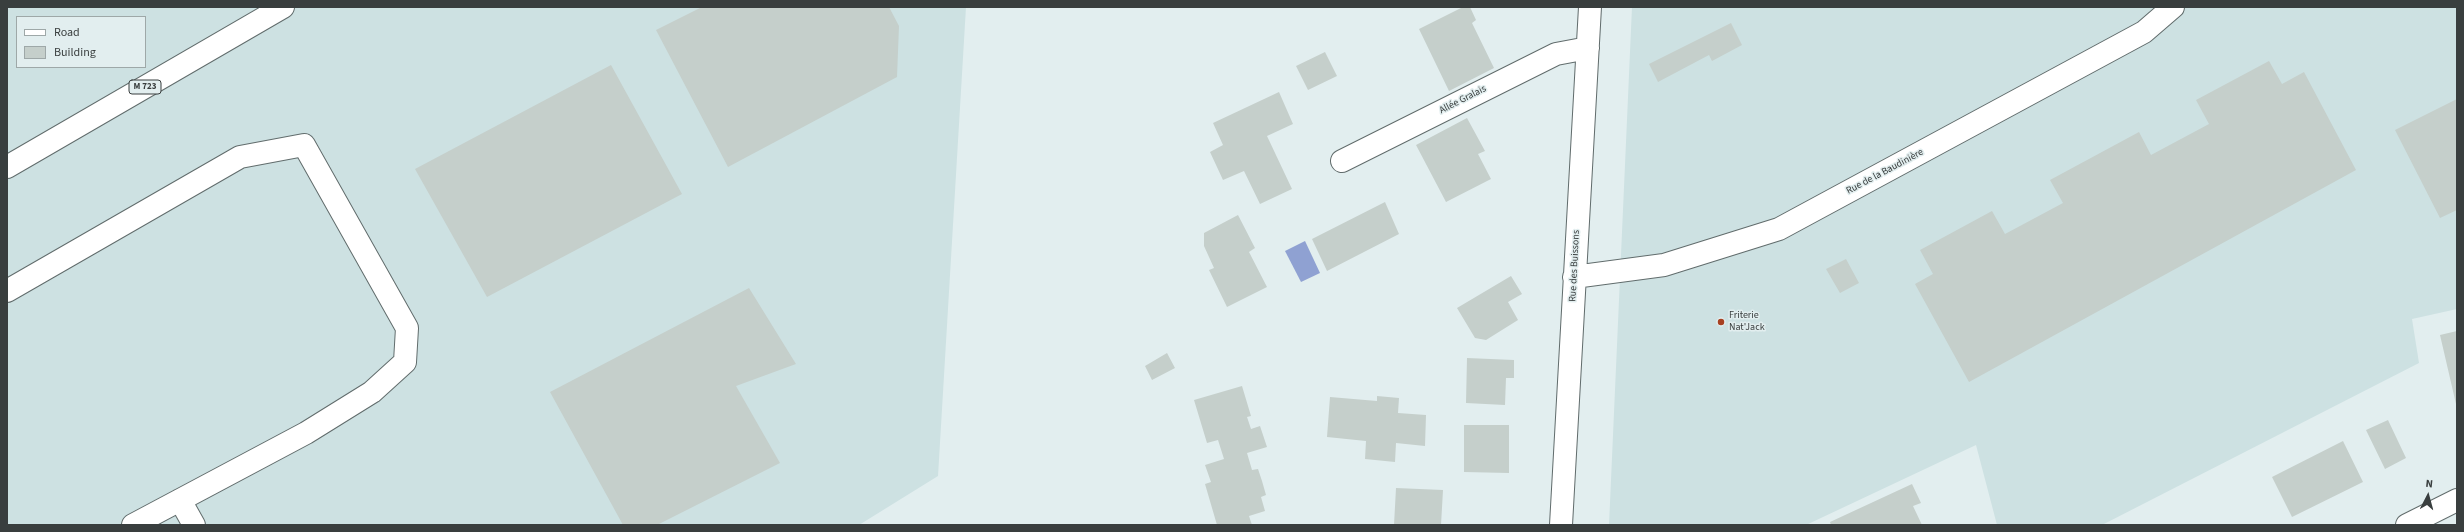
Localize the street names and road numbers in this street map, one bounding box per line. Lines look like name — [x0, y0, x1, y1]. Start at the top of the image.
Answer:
road number: M 723 — [129, 80, 161, 94]
street label: Allée Gralais — [1437, 83, 1489, 117]
street label: Rue de la Baudinière — [1844, 147, 1926, 197]
street label: Rue des Buissons — [1567, 230, 1583, 302]

